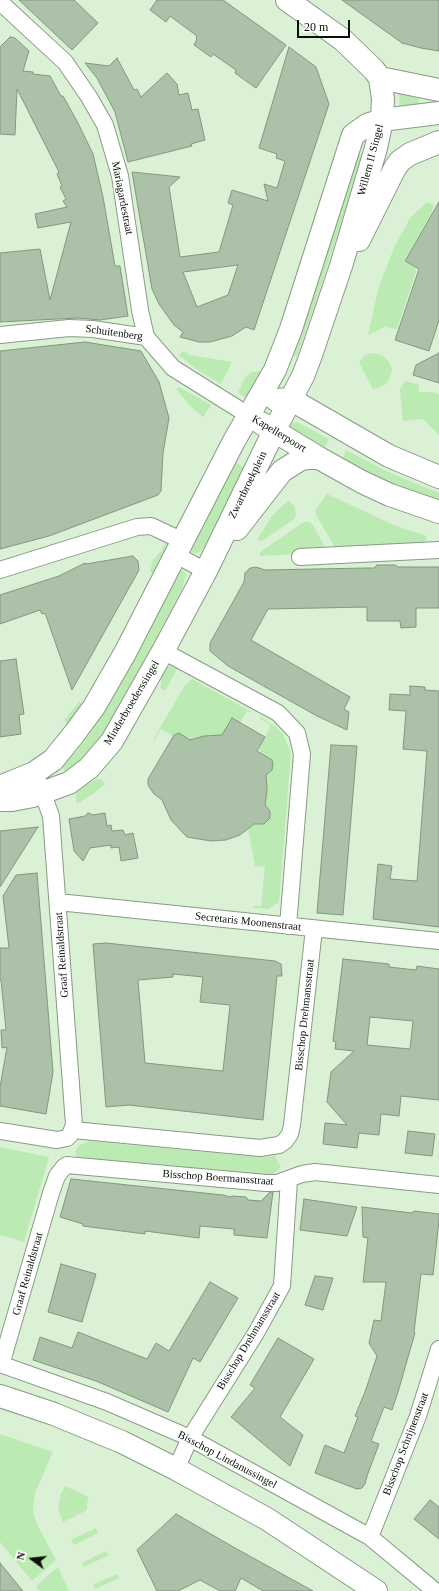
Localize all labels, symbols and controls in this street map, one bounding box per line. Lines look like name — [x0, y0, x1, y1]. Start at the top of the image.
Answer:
scale bar — [299, 12, 352, 38]
text: 20 m — [304, 20, 328, 34]
street label: Willem II Singel — [355, 123, 387, 197]
street label: Mariagardestraat — [108, 160, 136, 236]
street label: Schuitenberg — [84, 322, 144, 344]
street label: Kapellerpoort — [249, 413, 309, 455]
street label: Zwartbroekplein — [226, 449, 270, 521]
street label: Minderbroederssingel — [101, 658, 163, 748]
street label: Secretaris Moonenstraat — [194, 910, 302, 934]
street label: Graaf Reinaldstraat — [52, 912, 72, 998]
street label: Bisschop Drehmansstraat — [293, 959, 317, 1071]
street label: Bisschop Boermansstraat — [162, 1168, 274, 1188]
street label: Graaf Reinaldstraat — [10, 1231, 46, 1317]
street label: Bisschop Drehmansstraat — [214, 1290, 284, 1392]
street label: Bisschop Schrijnenstraat — [380, 1391, 432, 1497]
street label: Bisschop Lindanussingel — [175, 1428, 279, 1492]
north arrow — [12, 1539, 52, 1579]
text: N — [14, 1551, 27, 1561]

